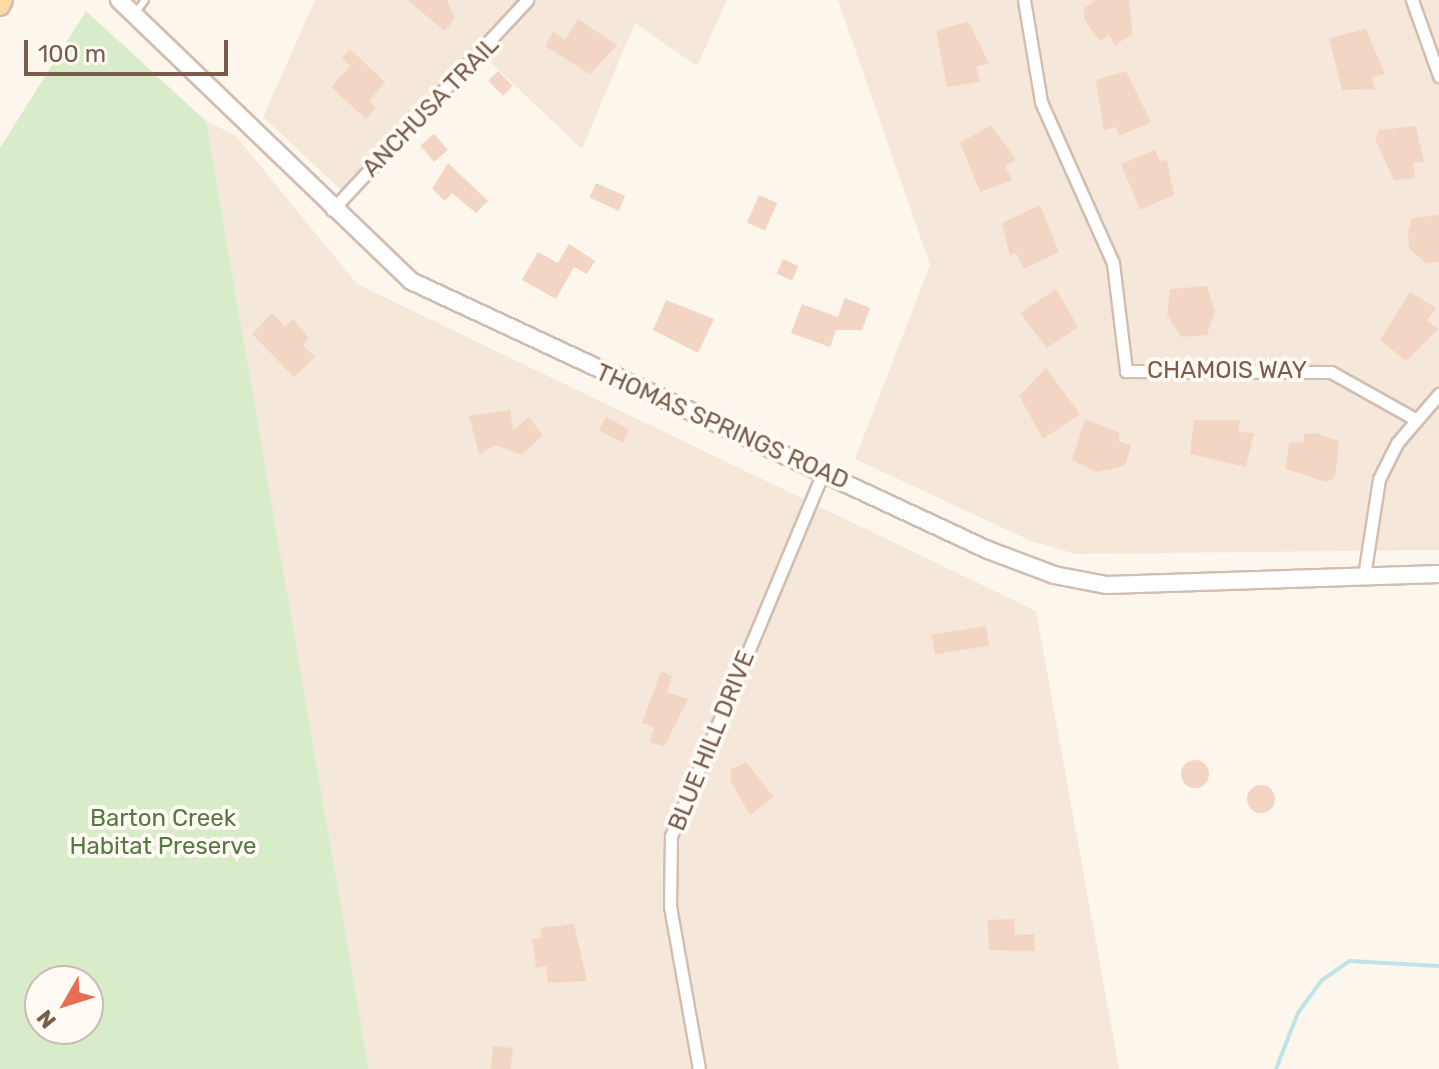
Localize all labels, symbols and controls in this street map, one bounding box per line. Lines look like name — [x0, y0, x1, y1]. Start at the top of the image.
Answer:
scale bar — [28, 24, 232, 74]
street label: ANCHUSA TRAIL — [356, 30, 506, 184]
text: 100 m — [38, 40, 106, 68]
street label: CHAMOIS WAY — [1147, 357, 1307, 385]
street label: THOMAS SPRINGS ROAD — [591, 358, 853, 496]
street label: BLUE HILL DRIVE — [663, 647, 761, 835]
park label: Barton Creek Habitat Preserve — [69, 805, 257, 861]
north arrow — [24, 965, 104, 1045]
text: N — [31, 1005, 62, 1034]

